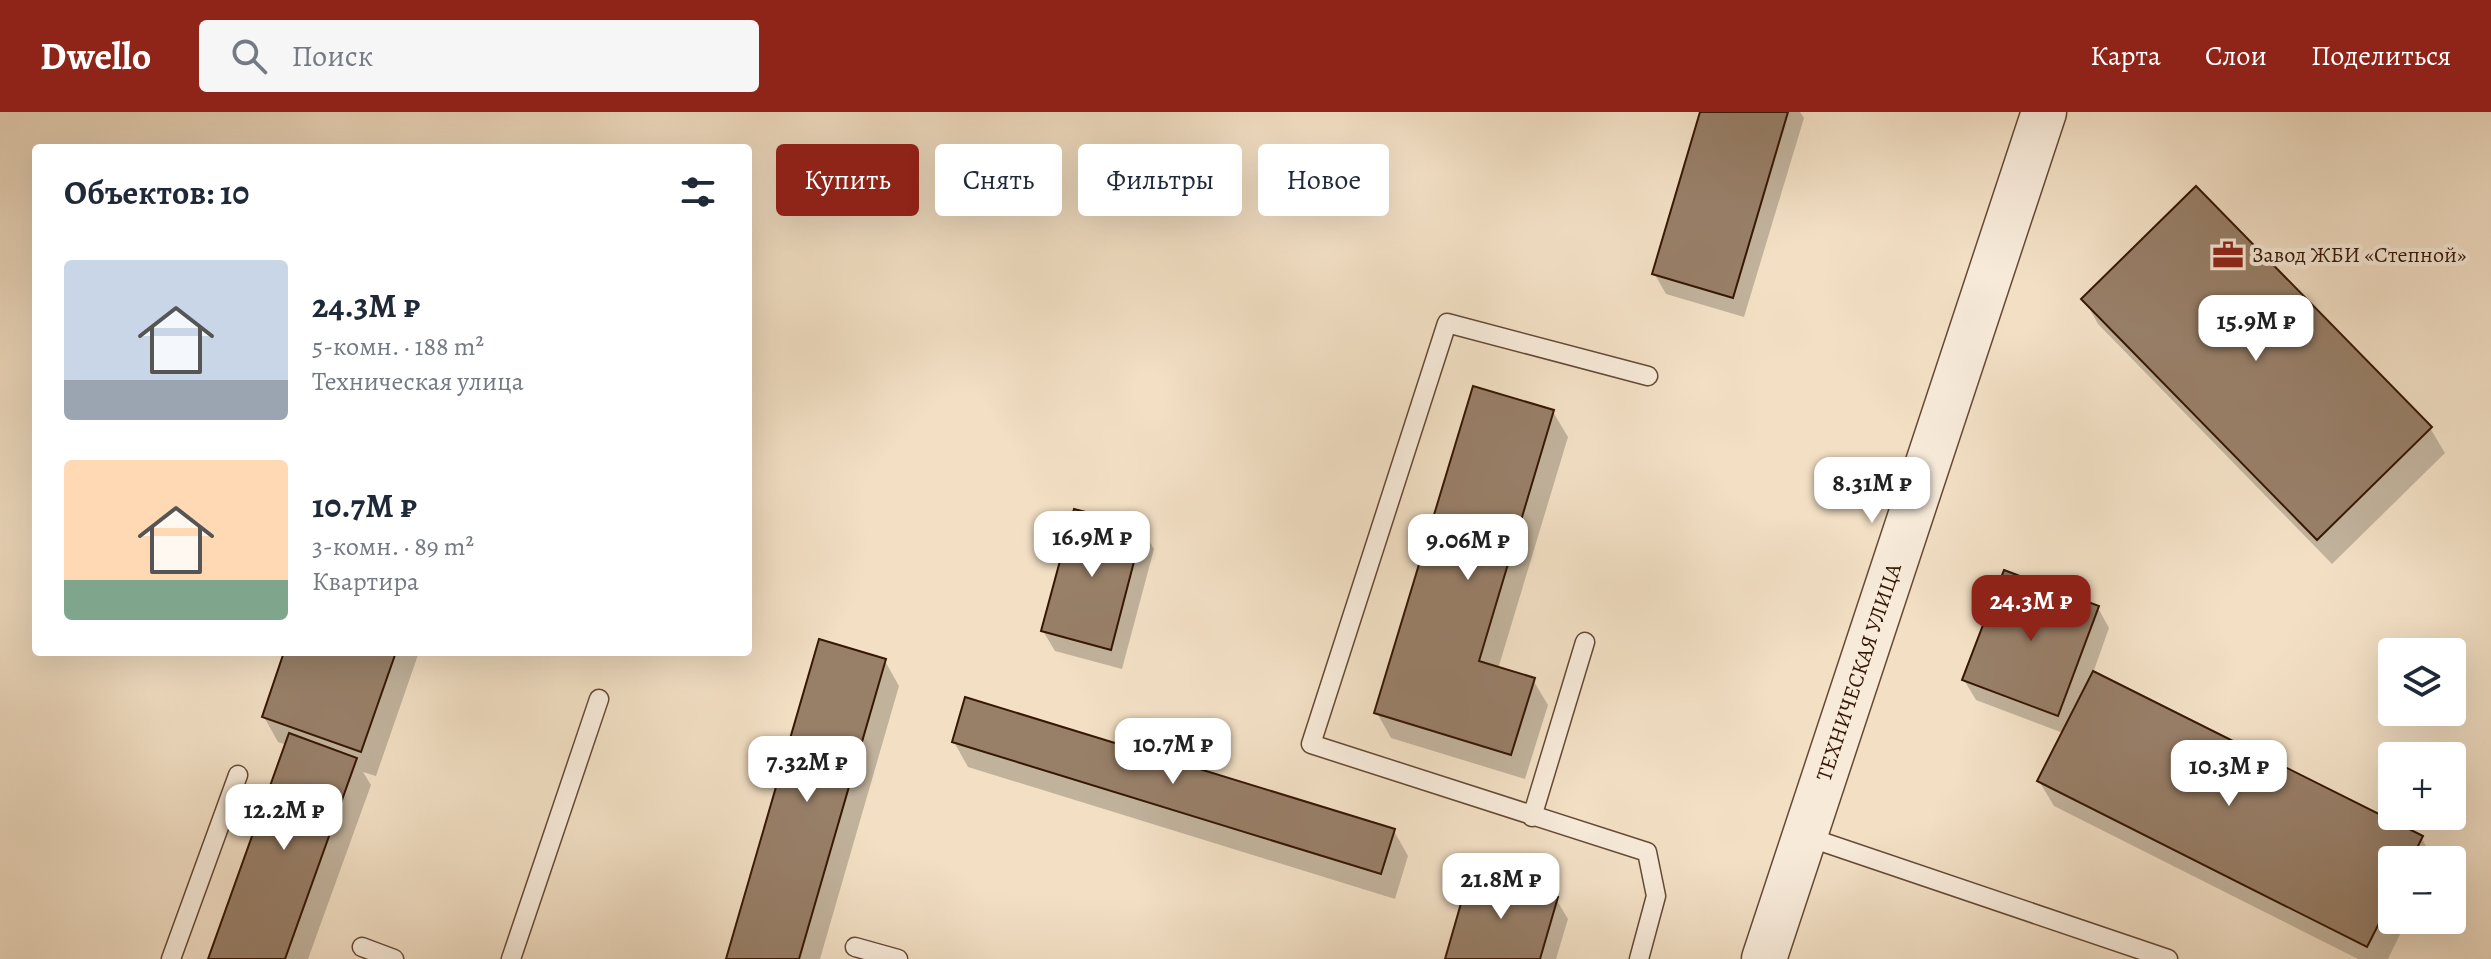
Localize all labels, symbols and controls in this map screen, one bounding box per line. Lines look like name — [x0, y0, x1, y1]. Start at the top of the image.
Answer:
search box — [199, 20, 759, 92]
text: Dwello — [40, 30, 151, 82]
icon: search — [227, 34, 271, 78]
text: Поиск — [291, 36, 373, 76]
text: Карта — [2090, 37, 2161, 75]
text: Слои — [2205, 37, 2267, 75]
text: Поделиться — [2311, 37, 2451, 75]
chip: Купить — [776, 144, 919, 216]
chip: Снять — [935, 144, 1062, 216]
chip: Фильтры — [1078, 144, 1242, 216]
chip: Новое — [1258, 144, 1389, 216]
text: Объектов: 10 — [64, 169, 249, 216]
icon: filters — [676, 170, 720, 214]
office icon: Завод ЖБИ «Степной» — [2211, 238, 2245, 272]
place label: Завод ЖБИ «Степной» — [2252, 240, 2466, 270]
text: 24.3M ₽ — [312, 282, 420, 329]
icon: home — [128, 292, 224, 388]
pin: 15.9M ₽ — [2182, 295, 2330, 363]
text: 15.9M ₽ — [2216, 303, 2296, 338]
text: 5-комн. · 188 m² — [312, 329, 484, 364]
text: Техническая улица — [312, 364, 524, 399]
pin: 8.31M ₽ — [1798, 457, 1946, 525]
text: 8.31M ₽ — [1832, 465, 1912, 500]
text: 10.7M ₽ — [312, 482, 417, 529]
icon: home — [128, 492, 224, 588]
pin: 16.9M ₽ — [1018, 511, 1166, 579]
pin: 9.06M ₽ — [1394, 514, 1542, 582]
text: 16.9M ₽ — [1052, 519, 1132, 554]
text: 9.06M ₽ — [1426, 522, 1510, 557]
text: 3-комн. · 89 m² — [312, 529, 474, 564]
street label: ТЕХНИЧЕСКАЯ УЛИЦА — [1809, 558, 1909, 785]
text: Квартира — [312, 564, 419, 599]
pin: 24.3M ₽ — [1957, 575, 2105, 643]
text: 24.3M ₽ — [1990, 583, 2072, 618]
map controls — [2378, 638, 2466, 934]
button: layers — [2378, 638, 2466, 726]
pin: 10.7M ₽ — [1099, 718, 1247, 786]
text: 10.7M ₽ — [1133, 726, 1213, 761]
pin: 7.32M ₽ — [733, 736, 881, 804]
pin: 10.3M ₽ — [2155, 740, 2303, 808]
button: + — [2378, 742, 2466, 830]
text: 7.32M ₽ — [766, 744, 848, 779]
text: 10.3M ₽ — [2189, 748, 2269, 783]
pin: 12.2M ₽ — [210, 784, 358, 852]
text: 12.2M ₽ — [243, 792, 325, 827]
button: − — [2378, 846, 2466, 934]
pin: 21.8M ₽ — [1427, 853, 1575, 921]
text: 21.8M ₽ — [1460, 861, 1542, 896]

